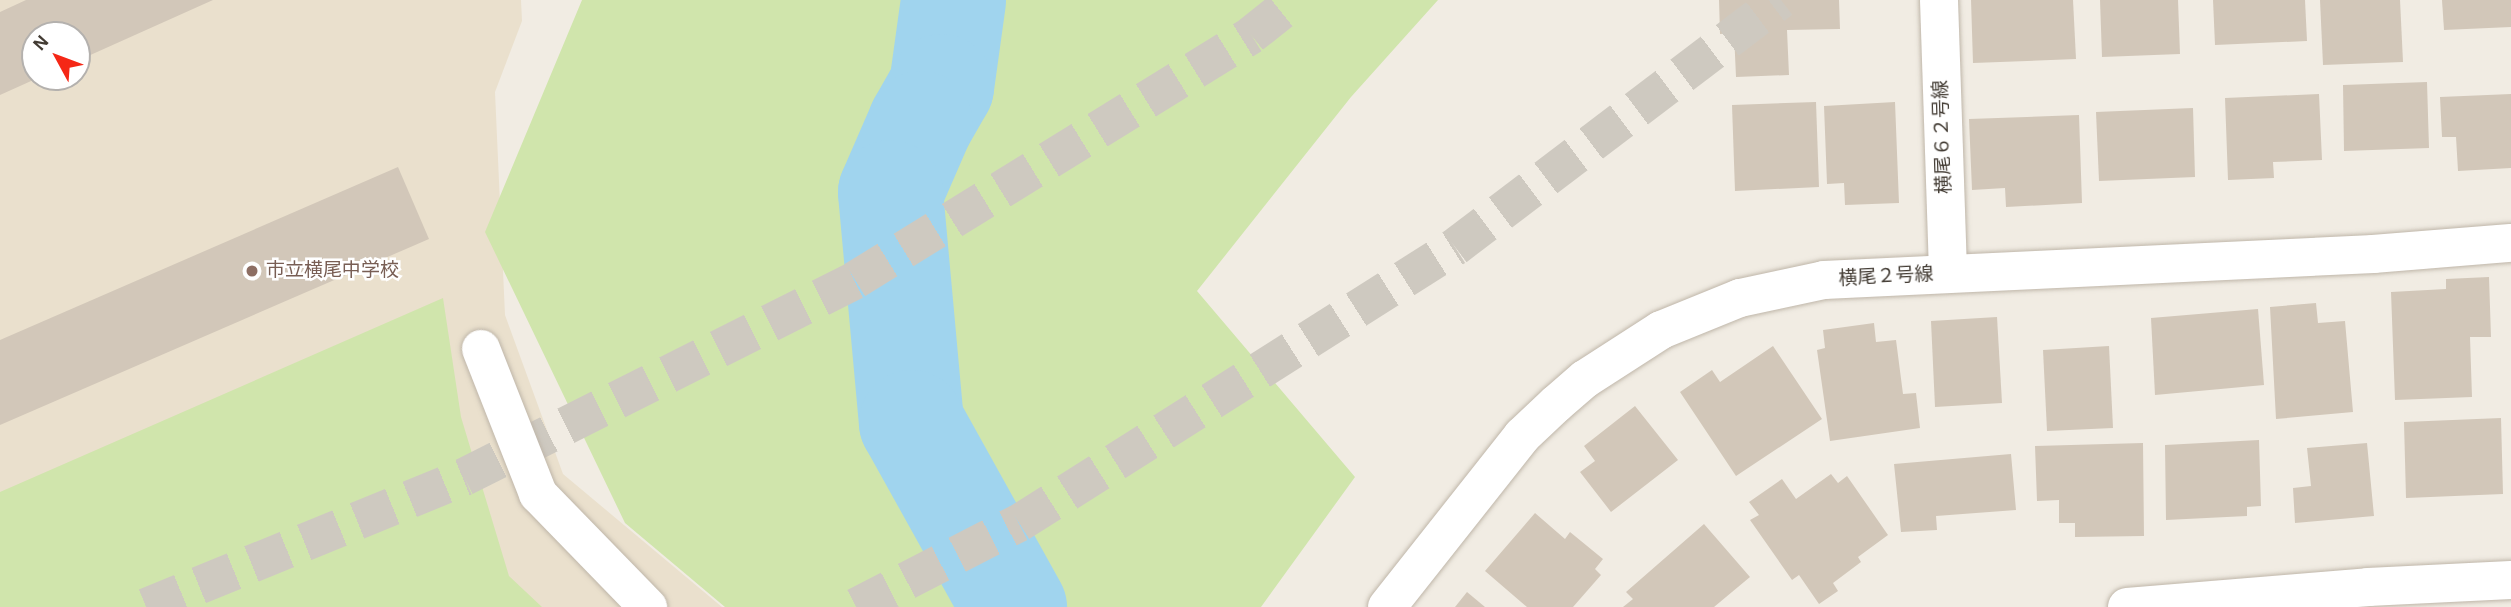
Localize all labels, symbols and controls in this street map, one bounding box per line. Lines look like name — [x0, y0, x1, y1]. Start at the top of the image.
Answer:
north arrow — [21, 21, 91, 91]
text: N — [30, 32, 53, 54]
street label: 横尾６２号線 — [1930, 80, 1956, 194]
place label: 市立横尾中学校 — [266, 260, 399, 282]
marker: 市立横尾中学校 — [244, 263, 260, 279]
street label: 横尾２号線 — [1838, 263, 1934, 291]

